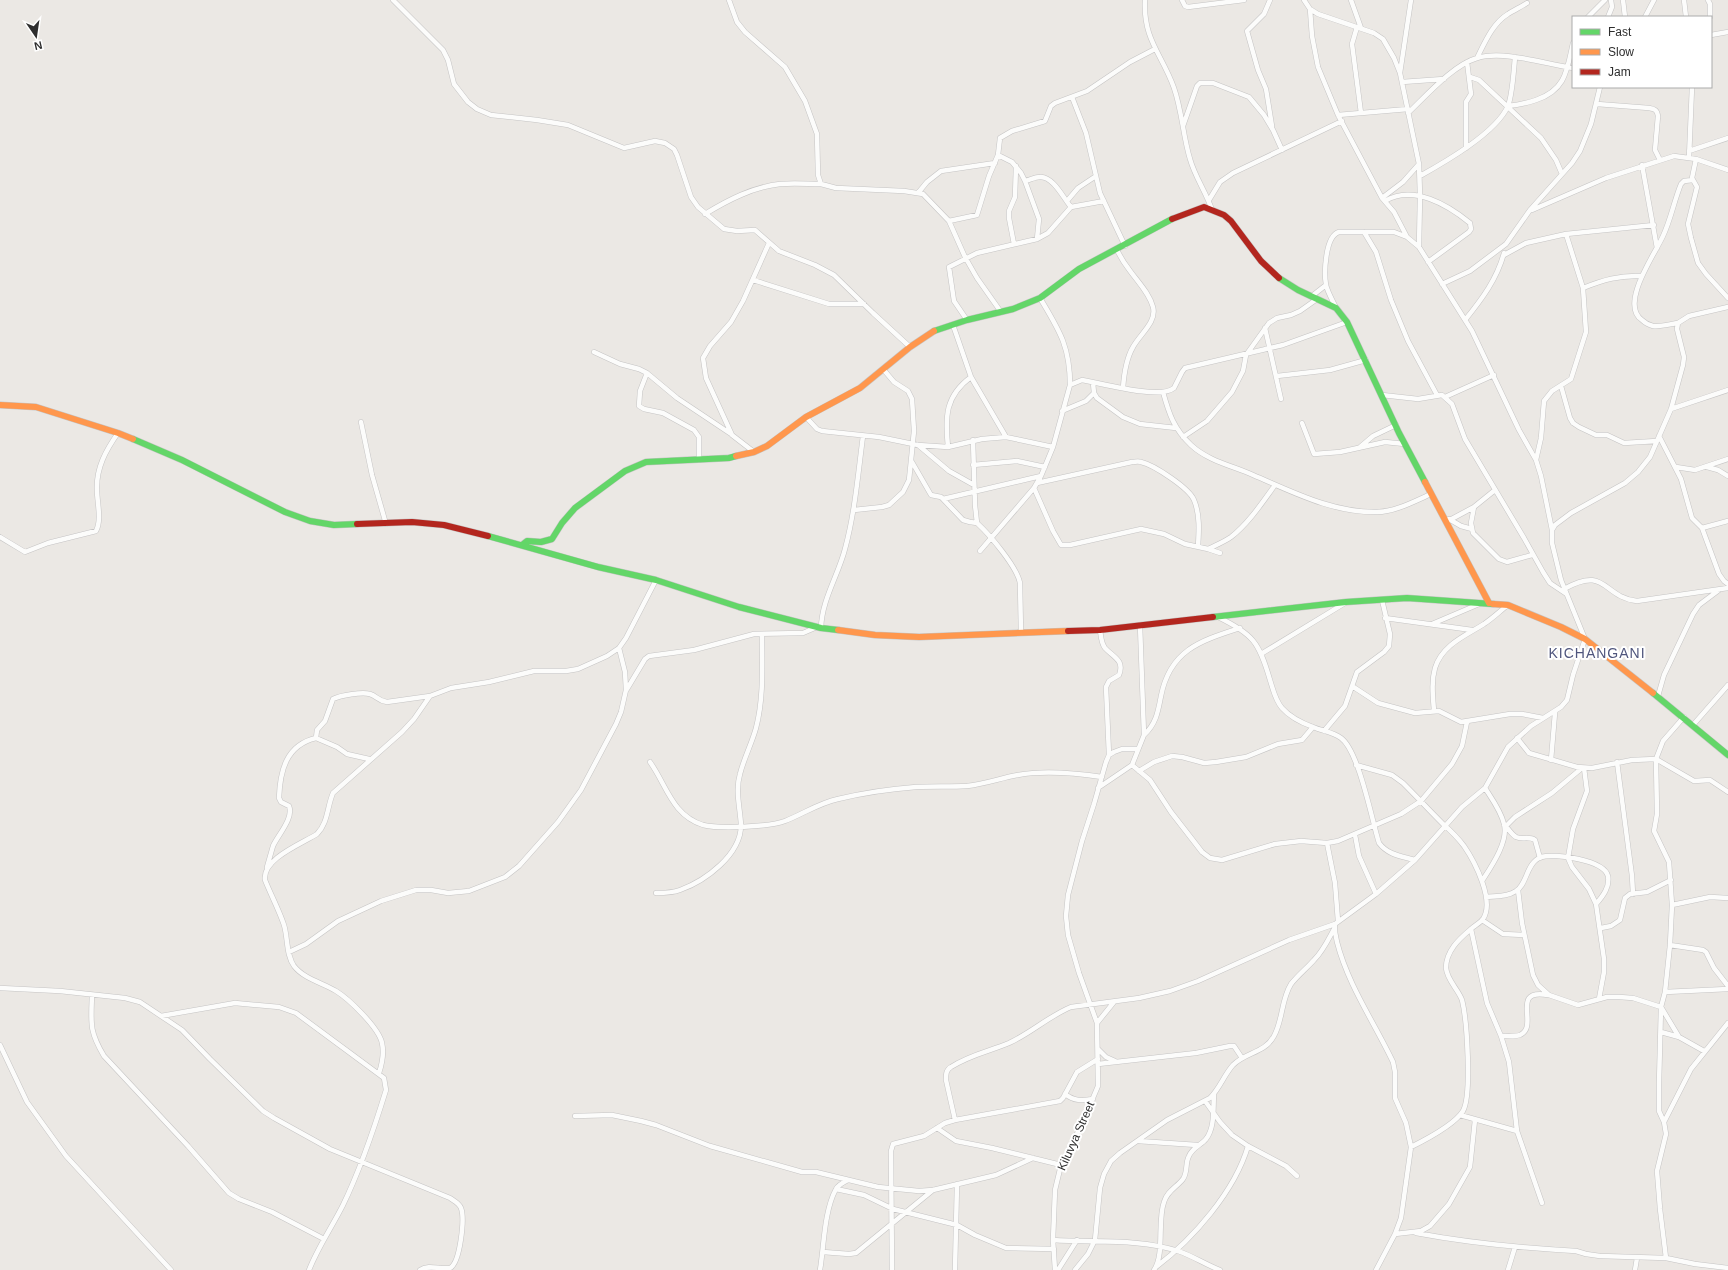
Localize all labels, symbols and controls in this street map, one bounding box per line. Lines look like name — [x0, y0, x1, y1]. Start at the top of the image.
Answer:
north arrow — [16, 16, 56, 56]
legend — [1572, 16, 1712, 88]
text: Fast — [1608, 25, 1632, 39]
text: N — [33, 39, 43, 52]
text: Slow — [1608, 45, 1634, 59]
text: Jam — [1608, 65, 1631, 79]
district label: KICHANGANI — [1548, 645, 1646, 661]
street label: Kiluvya Street — [1055, 1099, 1098, 1173]

